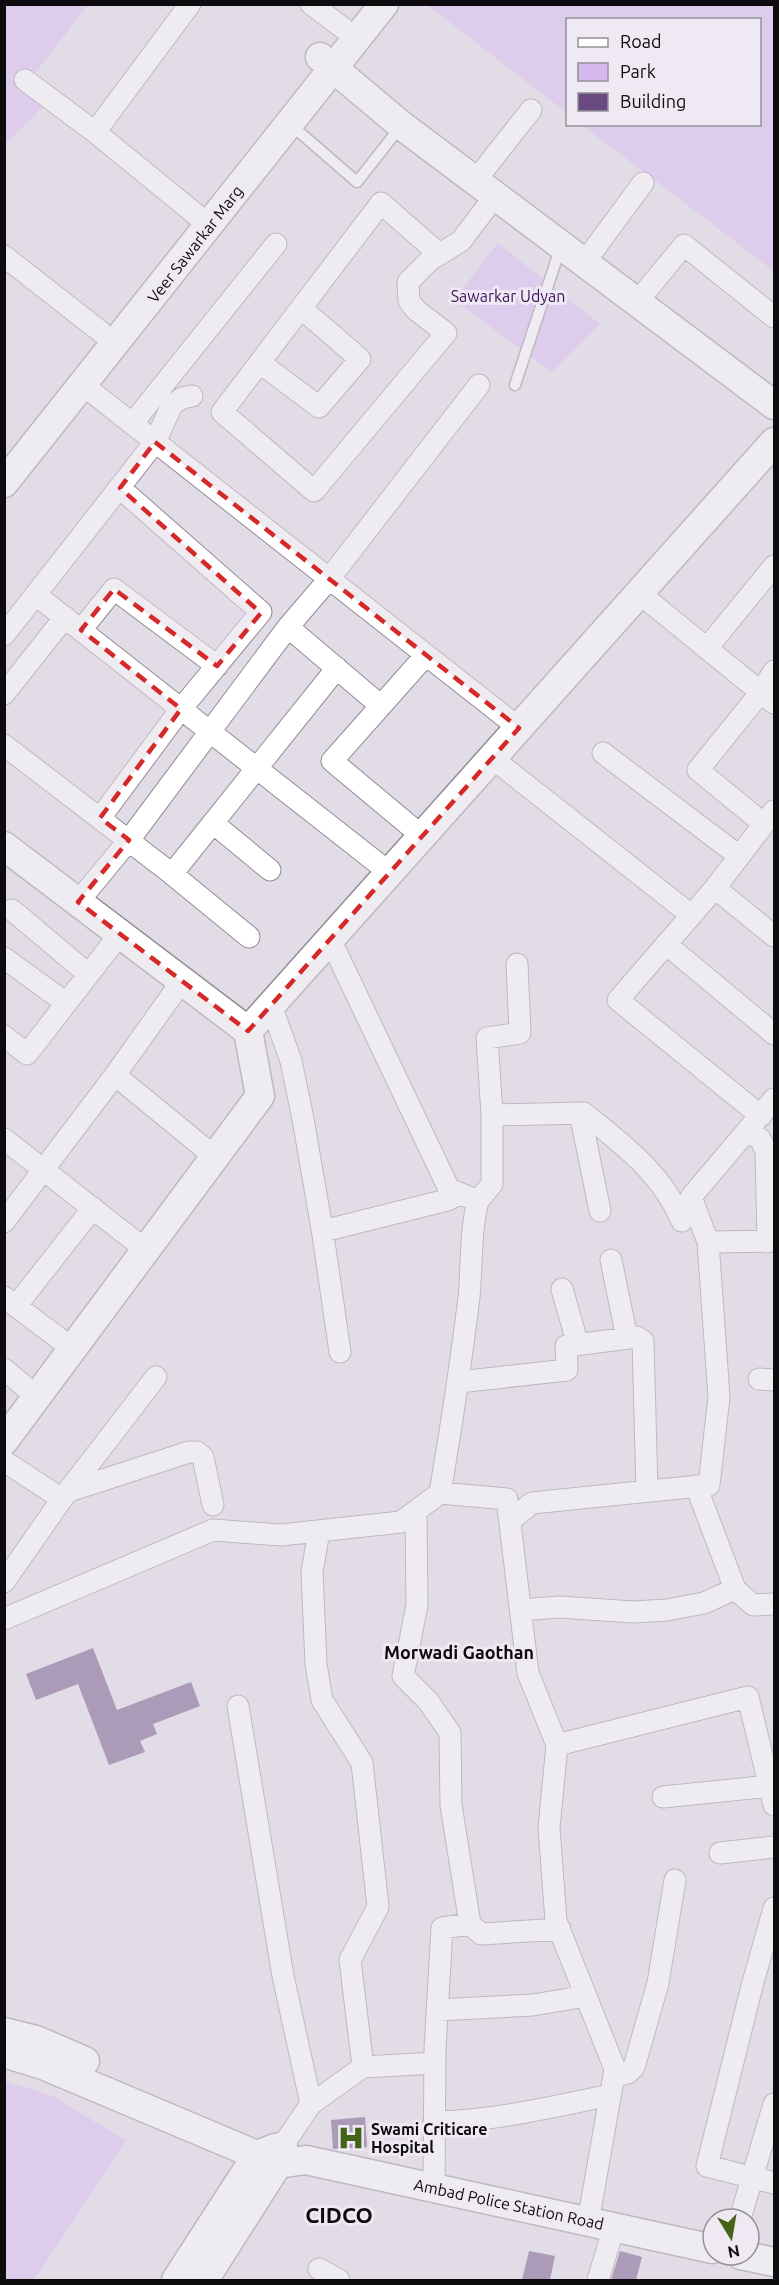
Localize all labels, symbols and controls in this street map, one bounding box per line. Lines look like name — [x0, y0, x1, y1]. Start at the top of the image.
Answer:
legend — [566, 18, 761, 126]
text: Road — [620, 31, 662, 51]
text: Park — [620, 61, 656, 81]
text: Building — [620, 91, 686, 111]
street label: Veer Sawarkar Marg — [144, 182, 246, 306]
park label: Sawarkar Udyan — [451, 287, 565, 305]
district label: Morwadi Gaothan — [384, 1642, 534, 1662]
place label: Swami Criticare Hospital — [371, 2120, 488, 2156]
hospital icon: Swami Criticare Hospital — [336, 2123, 366, 2153]
street label: Ambad Police Station Road — [412, 2175, 606, 2233]
district label: CIDCO — [305, 2202, 373, 2227]
north arrow — [701, 2207, 761, 2267]
text: N — [726, 2242, 741, 2262]

